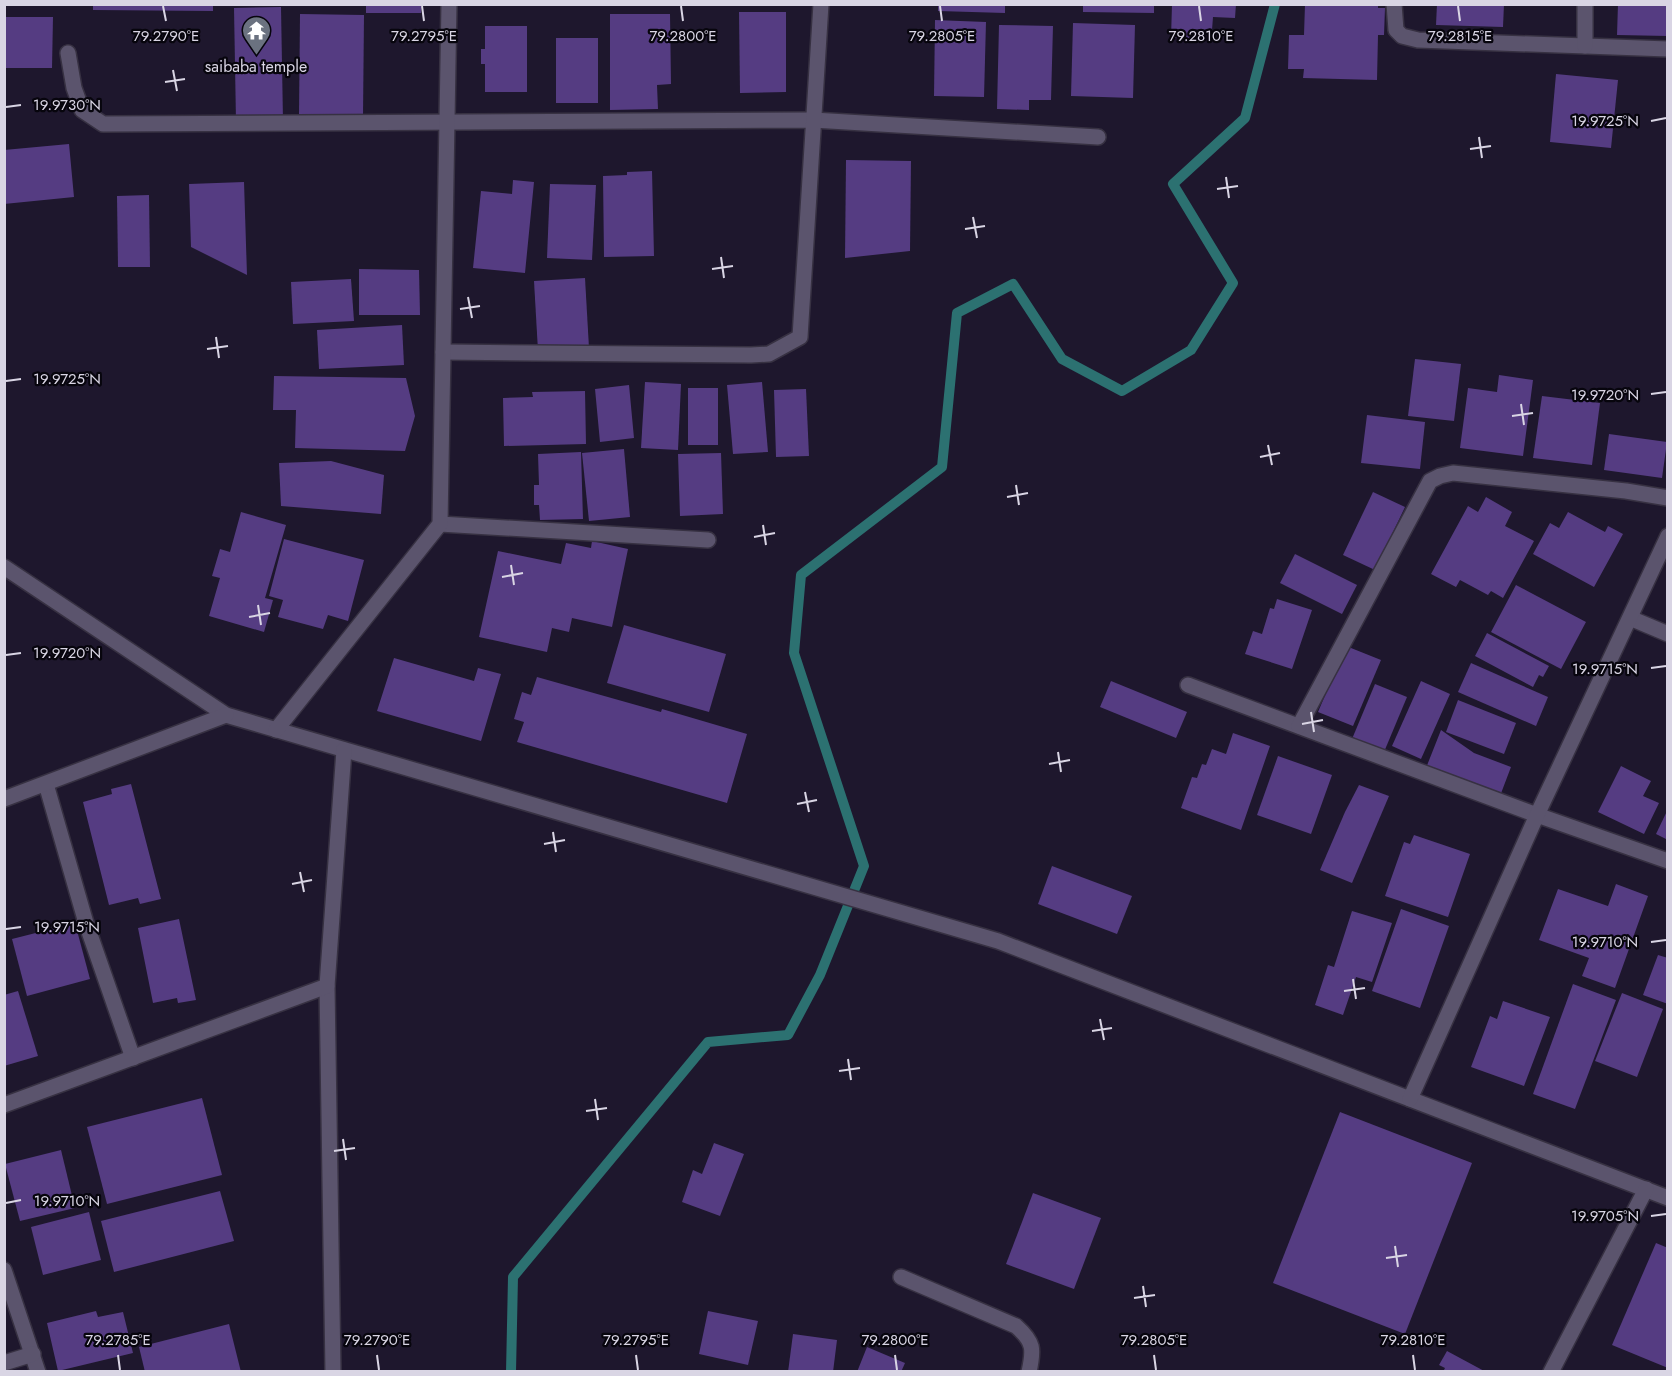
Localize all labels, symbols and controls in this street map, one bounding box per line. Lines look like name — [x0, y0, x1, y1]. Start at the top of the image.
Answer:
temple icon: saibaba temple — [240, 15, 272, 57]
text: 79.2790°E — [133, 25, 199, 47]
text: 79.2795°E — [391, 25, 457, 47]
text: 79.2800°E — [649, 25, 717, 47]
text: 79.2805°E — [909, 25, 975, 47]
text: 79.2810°E — [1169, 25, 1233, 47]
text: 79.2815°E — [1428, 25, 1492, 47]
place label: saibaba temple — [205, 55, 307, 78]
text: 19.9730°N — [33, 94, 101, 116]
text: 19.9725°N — [1571, 110, 1639, 132]
text: 19.9725°N — [33, 368, 101, 390]
text: 19.9720°N — [1571, 384, 1639, 406]
text: 19.9720°N — [33, 642, 101, 664]
text: 19.9715°N — [1572, 658, 1638, 680]
text: 19.9715°N — [34, 916, 100, 938]
text: 19.9710°N — [1572, 931, 1638, 953]
text: 19.9710°N — [34, 1190, 100, 1212]
text: 19.9705°N — [1571, 1205, 1639, 1227]
text: 79.2785°E — [85, 1329, 151, 1351]
text: 79.2790°E — [344, 1329, 410, 1351]
text: 79.2795°E — [603, 1329, 669, 1351]
text: 79.2800°E — [861, 1329, 929, 1351]
text: 79.2805°E — [1121, 1329, 1187, 1351]
text: 79.2810°E — [1381, 1329, 1445, 1351]

